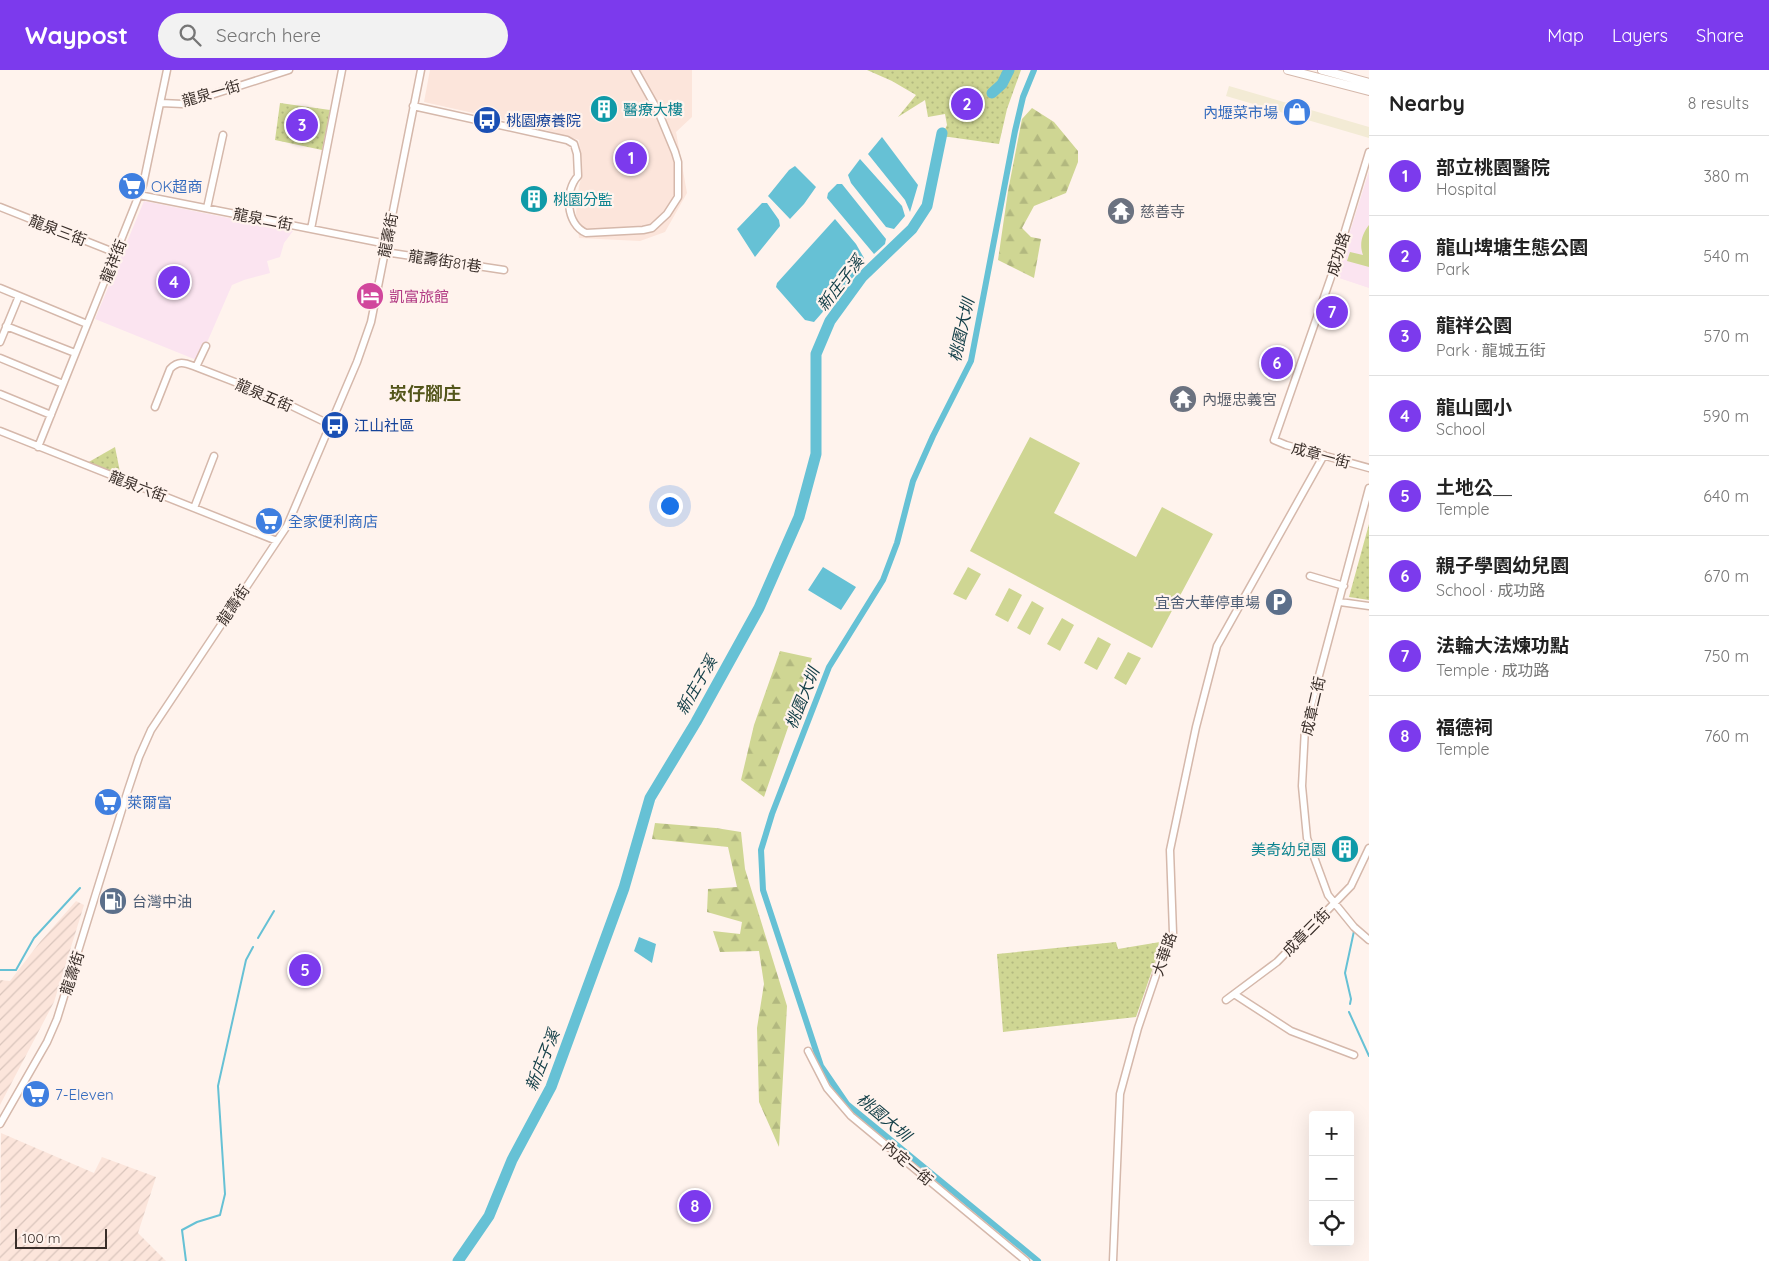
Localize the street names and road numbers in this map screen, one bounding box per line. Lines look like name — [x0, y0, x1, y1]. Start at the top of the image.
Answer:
street label: 龍泉一街 — [180, 76, 242, 110]
street label: 龍泉二街 — [232, 204, 294, 234]
street label: 龍泉三街 — [27, 210, 89, 250]
street label: 龍壽街 — [374, 211, 402, 259]
street label: 成功路 — [1322, 230, 1354, 278]
street label: 龍祥街 — [96, 237, 130, 285]
street label: 龍壽街81巷 — [407, 246, 483, 276]
street label: 龍泉五街 — [233, 375, 295, 415]
street label: 成章一街 — [1290, 438, 1352, 472]
street label: 龍泉六街 — [107, 466, 169, 506]
street label: 龍壽街 — [213, 581, 253, 629]
street label: 成章二街 — [1297, 675, 1329, 737]
street label: 成章三街 — [1278, 904, 1334, 960]
street label: 大華路 — [1148, 930, 1180, 978]
street label: 龍壽街 — [56, 949, 88, 997]
street label: 內定一街 — [879, 1136, 937, 1190]

